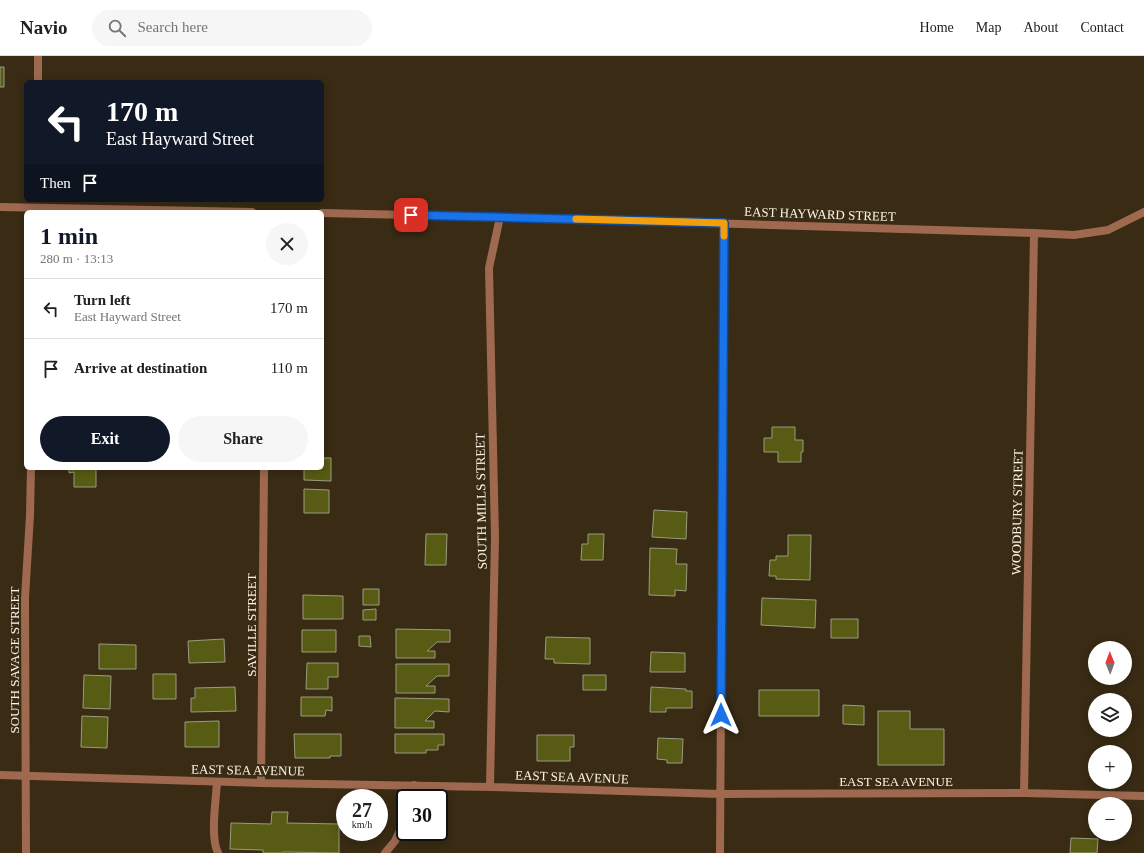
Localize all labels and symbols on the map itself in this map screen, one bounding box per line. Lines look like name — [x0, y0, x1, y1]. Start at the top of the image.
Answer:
pin — [394, 198, 428, 232]
street label: EAST HAYWARD STREET — [744, 204, 896, 224]
street label: SOUTH MILLS STREET — [472, 433, 490, 569]
street label: WOODBURY STREET — [1008, 449, 1026, 575]
street label: SAVILLE STREET — [244, 573, 259, 677]
street label: SOUTH SAVAGE STREET — [7, 587, 22, 733]
north arrow — [1088, 641, 1132, 685]
position arrow — [700, 694, 742, 736]
street label: EAST SEA AVENUE — [191, 762, 305, 778]
street label: EAST SEA AVENUE — [515, 768, 629, 786]
street label: EAST SEA AVENUE — [839, 774, 953, 789]
speed limit sign: 30 — [396, 789, 448, 841]

